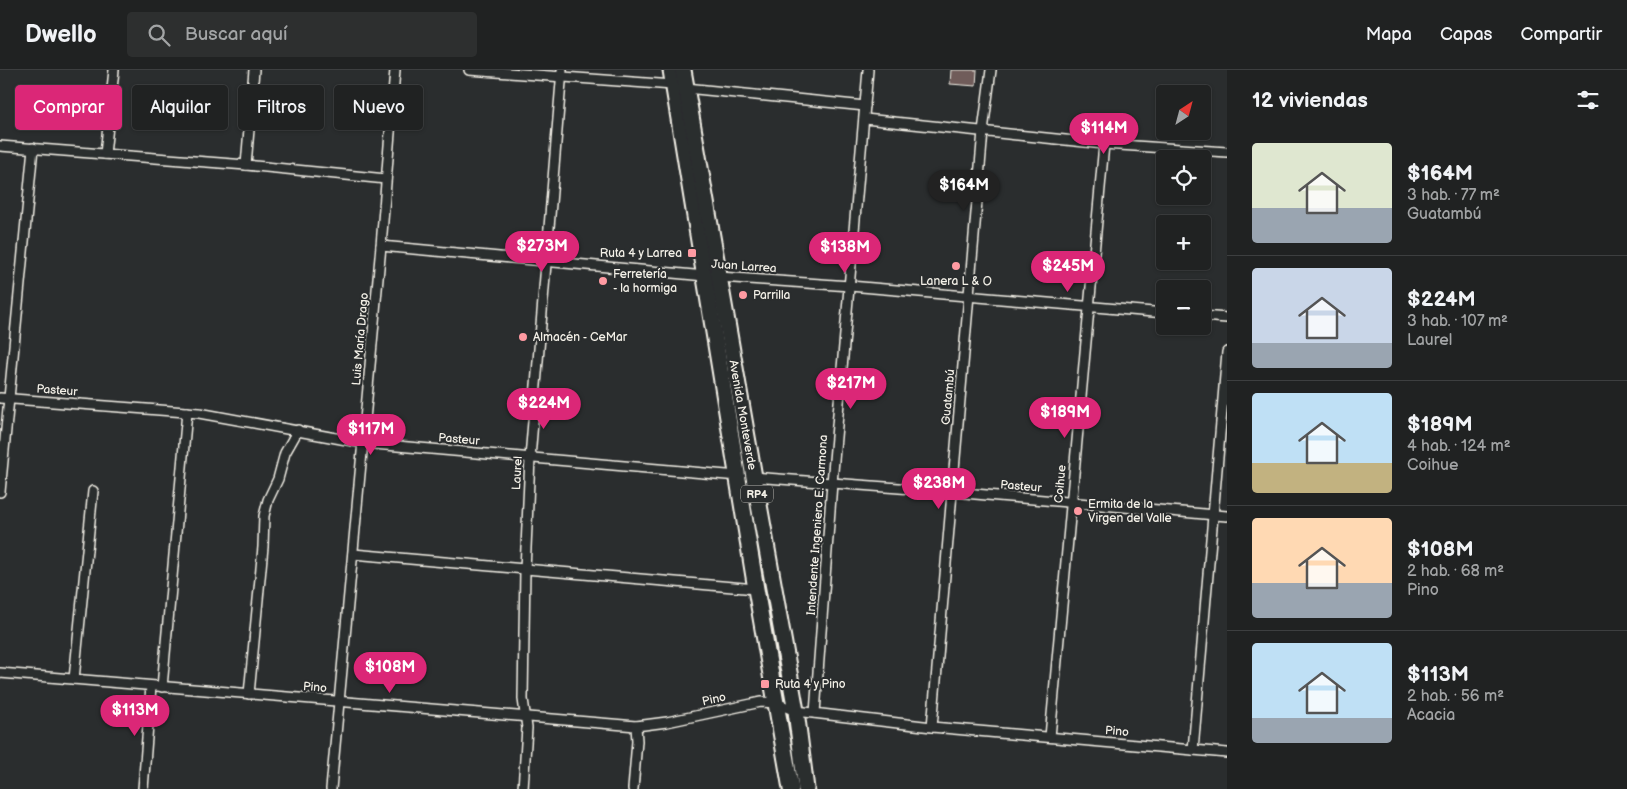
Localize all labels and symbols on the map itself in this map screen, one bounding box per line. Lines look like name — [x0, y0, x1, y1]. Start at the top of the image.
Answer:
north arrow — [1156, 85, 1211, 140]
pin: $114M — [1069, 112, 1139, 155]
pin: $164M — [929, 170, 999, 212]
pin: $273M — [507, 230, 577, 273]
pin: $138M — [810, 232, 880, 274]
place label: Ruta 4 y Larrea — [600, 246, 682, 261]
marker: Ruta 4 y Larrea — [686, 247, 698, 259]
pin: $245M — [1033, 250, 1103, 293]
street label: Juan Larrea — [711, 257, 777, 276]
marker: Lanera L & O — [950, 260, 962, 272]
place label: Ferretería - la hormiga — [613, 267, 677, 296]
place label: Lanera L & O — [920, 274, 992, 289]
marker: Ferretería - la hormiga — [597, 275, 609, 287]
place label: Parrilla — [753, 288, 791, 303]
marker: Parrilla — [737, 289, 749, 301]
street label: Luis María Drago — [349, 292, 372, 386]
place label: Almacén - CeMar — [533, 330, 628, 345]
marker: Almacén - CeMar — [517, 331, 529, 343]
street label: Avenida Monteverde — [725, 359, 760, 471]
pin: $217M — [816, 368, 886, 410]
street label: Guatambú — [939, 369, 958, 426]
street label: Pasteur — [36, 382, 79, 399]
pin: $224M — [509, 388, 579, 430]
pin: $189M — [1030, 396, 1100, 439]
pin: $117M — [336, 414, 406, 456]
street label: Pasteur — [438, 430, 481, 449]
street label: Intendente Ingeniero E. Carmona — [804, 434, 831, 616]
street label: Laurel — [509, 456, 526, 490]
street label: Coihue — [1051, 464, 1070, 504]
pin: $238M — [904, 468, 974, 510]
street label: Pasteur — [1000, 477, 1043, 496]
road number: RP4 — [741, 486, 773, 502]
place label: Ermita de la Virgen del Valle — [1088, 497, 1172, 526]
marker: Ermita de la Virgen del Valle — [1072, 505, 1084, 517]
pin: $108M — [355, 652, 425, 694]
place label: Ruta 4 y Pino — [775, 677, 846, 692]
marker: Ruta 4 y Pino — [759, 678, 771, 690]
street label: Pino — [302, 679, 328, 696]
street label: Pino — [701, 690, 728, 709]
pin: $113M — [100, 694, 170, 737]
street label: Pino — [1104, 723, 1130, 740]

